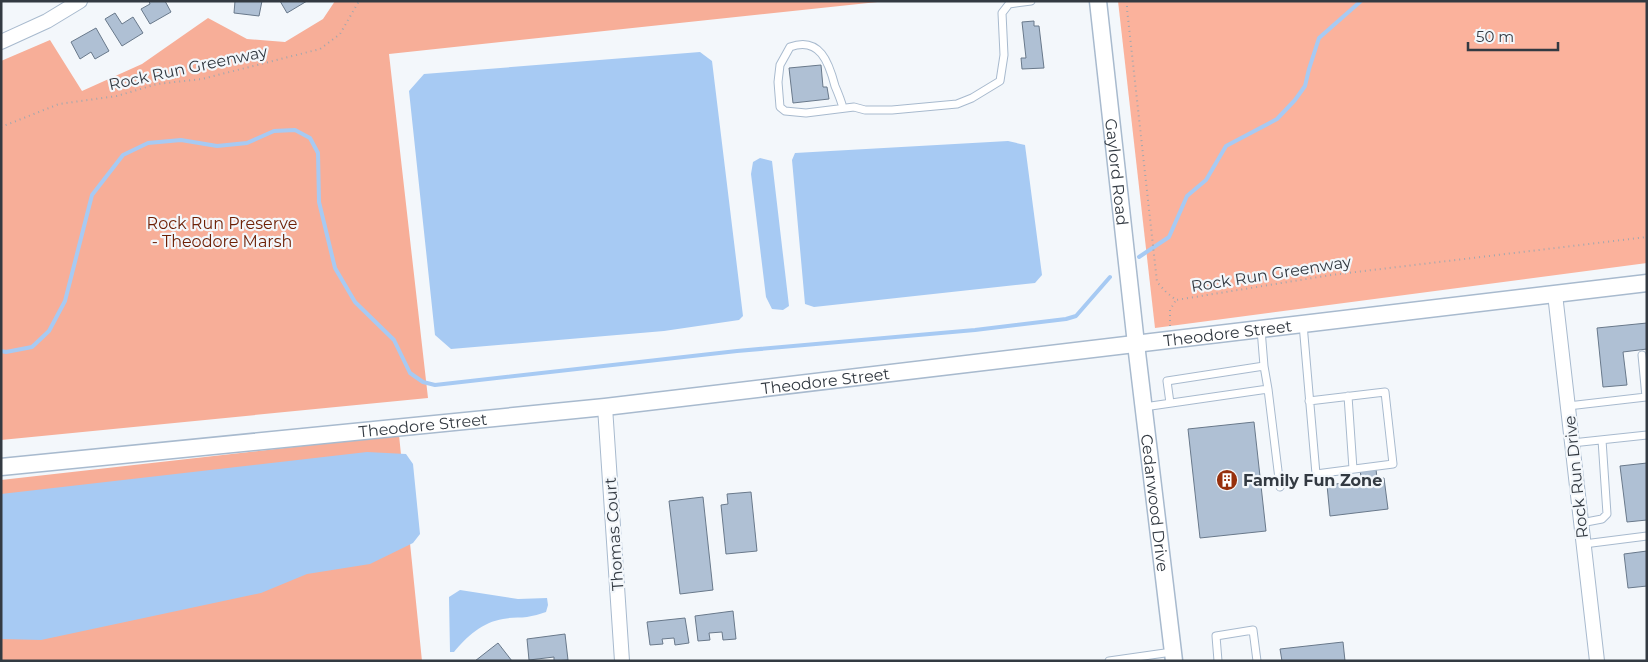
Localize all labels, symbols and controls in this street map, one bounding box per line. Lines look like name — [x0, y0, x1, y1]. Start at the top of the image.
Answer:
scale bar — [1468, 20, 1558, 52]
text: 50 m — [1476, 27, 1514, 46]
street label: Rock Run Greenway — [107, 42, 269, 94]
street label: Gaylord Road — [1102, 117, 1132, 227]
park label: Rock Run Preserve - Theodore Marsh — [147, 214, 297, 251]
street label: Rock Run Greenway — [1190, 252, 1353, 296]
street label: Theodore Street — [1162, 316, 1293, 350]
street label: Theodore Street — [760, 364, 891, 398]
street label: Theodore Street — [358, 409, 489, 441]
street label: Rock Run Drive — [1560, 415, 1592, 539]
street label: Cedarwood Drive — [1137, 433, 1173, 573]
building icon: Family Fun Zone — [1215, 468, 1239, 492]
place label: Family Fun Zone — [1243, 471, 1382, 490]
street label: Thomas Court — [601, 476, 627, 591]

